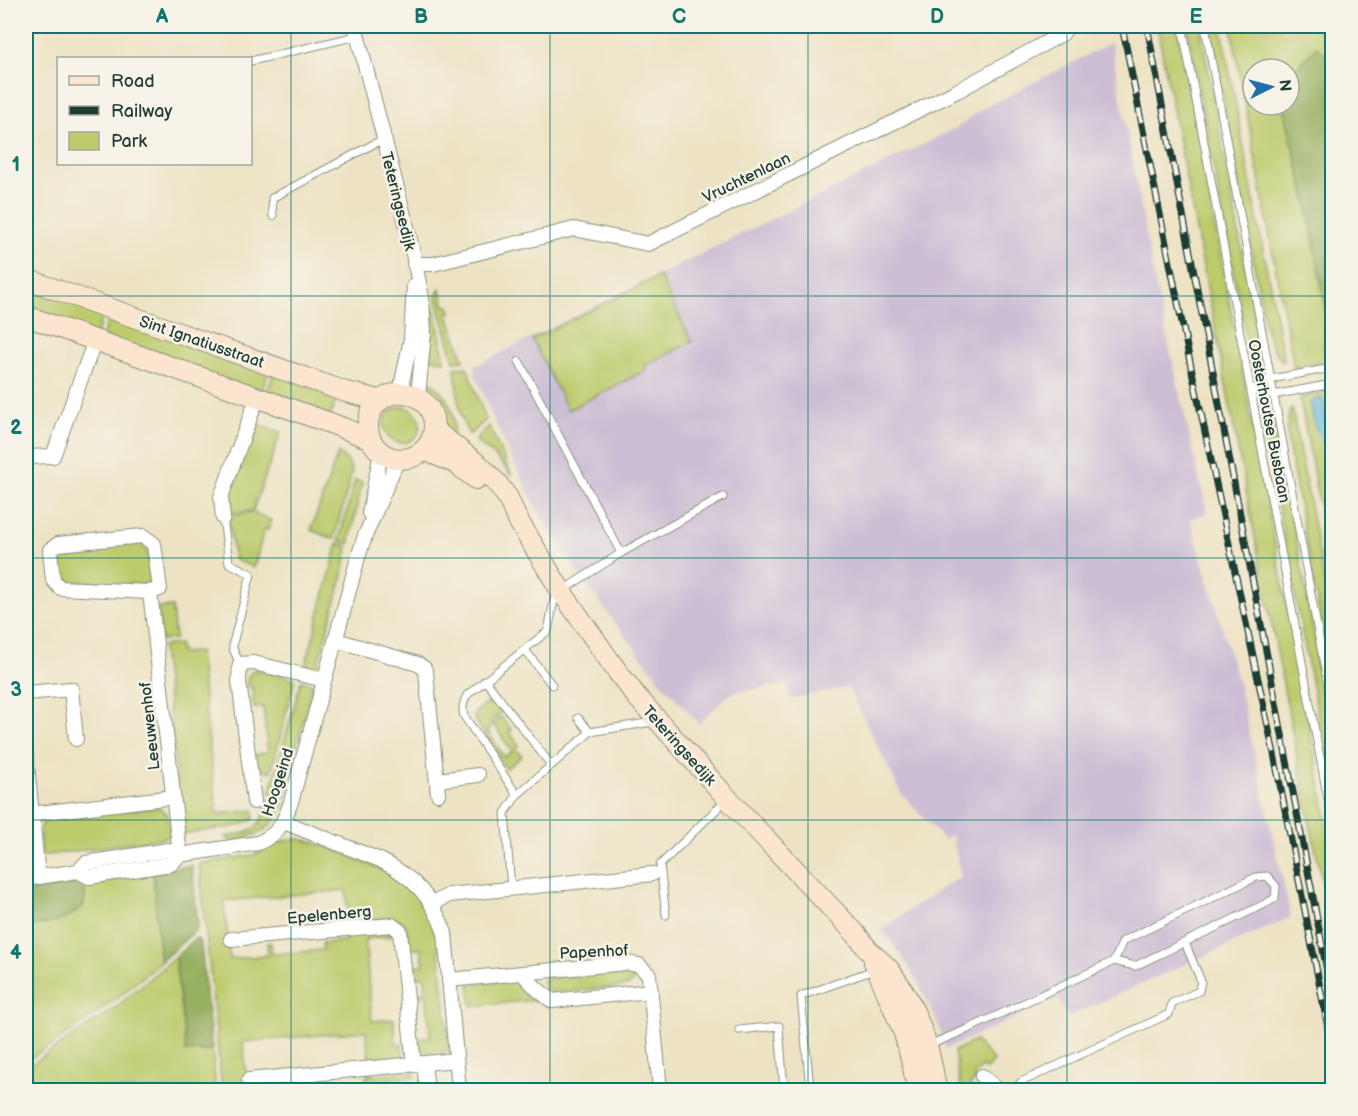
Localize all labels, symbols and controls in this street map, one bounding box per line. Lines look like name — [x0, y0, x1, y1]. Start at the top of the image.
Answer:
text: A — [155, 5, 169, 29]
text: B — [414, 5, 428, 29]
text: C — [672, 5, 686, 29]
text: D — [930, 5, 944, 29]
text: E — [1190, 5, 1203, 29]
legend — [57, 57, 252, 165]
north arrow — [1241, 57, 1301, 117]
text: Road — [111, 71, 155, 92]
text: N — [1274, 79, 1295, 93]
text: Railway — [111, 101, 173, 122]
text: Park — [111, 131, 147, 152]
street label: Vruchtenlaan — [700, 149, 794, 208]
street label: Teteringsedijk — [376, 150, 419, 253]
text: 1 — [12, 153, 20, 177]
street label: Sint Ignatiusstraat — [137, 312, 266, 373]
street label: Oosterhoutse Busbaan — [1243, 338, 1294, 504]
text: 2 — [10, 416, 22, 440]
text: 3 — [10, 678, 22, 702]
street label: Leeuwenhof — [136, 681, 165, 771]
street label: Teteringsedijk — [638, 702, 720, 790]
street label: Hoogeind — [258, 746, 298, 819]
street label: Epelenberg — [286, 902, 372, 929]
text: 4 — [10, 941, 22, 965]
street label: Papenhof — [559, 941, 629, 964]

